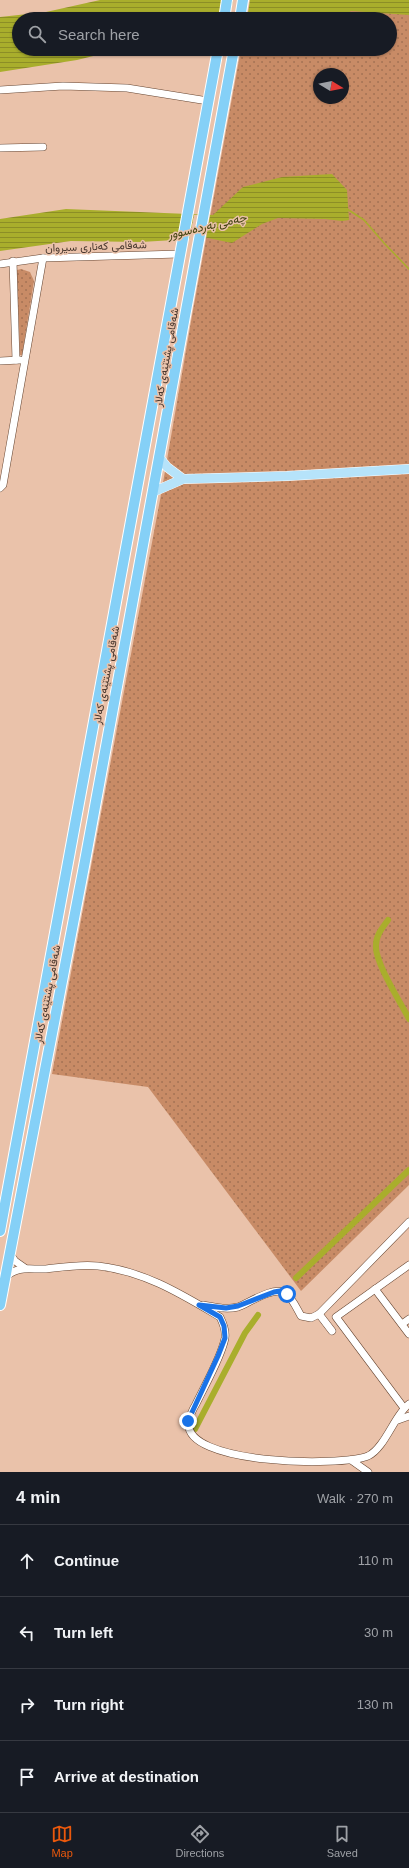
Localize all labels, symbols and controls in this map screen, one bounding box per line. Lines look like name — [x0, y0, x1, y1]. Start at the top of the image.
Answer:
search box — [12, 12, 397, 56]
icon: search — [26, 23, 48, 45]
text: Search here — [58, 26, 140, 43]
north arrow — [313, 68, 349, 104]
water label: چەمی بەردەسوور — [165, 210, 249, 243]
street label: شەقامی کەناری سیروان — [45, 238, 147, 255]
street label: شەقامی پشتێنەی کەلار — [151, 306, 183, 409]
street label: شەقامی پشتێنەی کەلار — [90, 624, 123, 727]
street label: شەقامی پشتێنەی کەلار — [31, 943, 64, 1046]
route start — [278, 1285, 296, 1303]
route end — [179, 1412, 197, 1430]
text: 4 min — [16, 1488, 60, 1507]
text: Walk · 270 m — [317, 1491, 393, 1506]
icon: ahead — [16, 1550, 38, 1572]
text: Continue — [54, 1552, 119, 1569]
text: 110 m — [358, 1553, 393, 1568]
icon: left — [16, 1622, 38, 1644]
text: Turn left — [54, 1624, 113, 1641]
text: 30 m — [364, 1625, 393, 1640]
icon: right — [16, 1694, 38, 1716]
text: Turn right — [54, 1696, 124, 1713]
text: 130 m — [357, 1697, 393, 1712]
icon: arrive — [16, 1766, 38, 1788]
text: Arrive at destination — [54, 1768, 199, 1785]
tab: Map — [51, 1823, 73, 1859]
tab: Directions — [175, 1823, 224, 1859]
tab: Saved — [327, 1823, 358, 1859]

